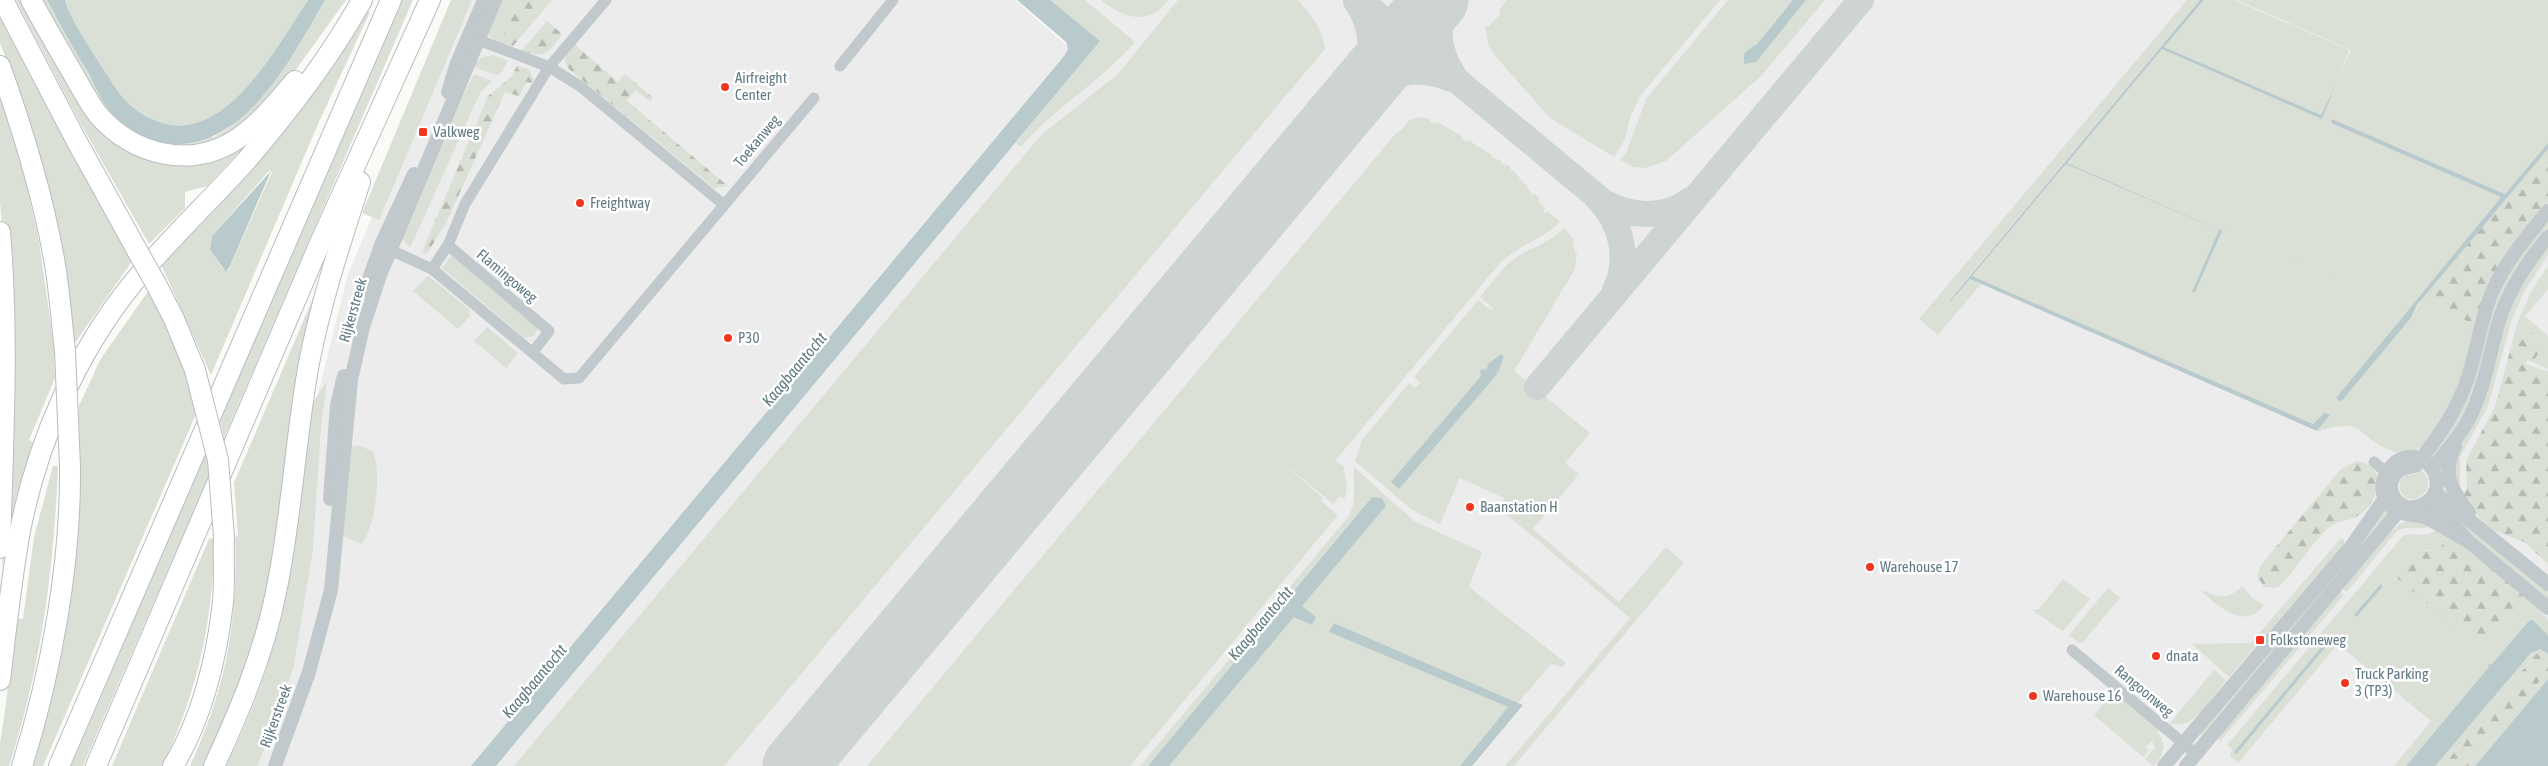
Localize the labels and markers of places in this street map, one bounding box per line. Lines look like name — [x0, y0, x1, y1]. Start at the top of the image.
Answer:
place label: Airfreight Center — [735, 69, 787, 103]
marker: Airfreight Center — [719, 81, 731, 93]
place label: Valkweg — [433, 123, 480, 140]
marker: Valkweg — [417, 126, 429, 138]
place label: Freightway — [590, 194, 650, 211]
marker: Freightway — [574, 197, 586, 209]
place label: P30 — [738, 329, 759, 346]
marker: P30 — [722, 332, 734, 344]
place label: Baanstation H — [1480, 498, 1558, 515]
marker: Baanstation H — [1464, 501, 1476, 513]
place label: Warehouse 17 — [1880, 558, 1958, 575]
marker: Warehouse 17 — [1864, 561, 1876, 573]
place label: Folkstoneweg — [2270, 631, 2346, 648]
marker: Folkstoneweg — [2254, 634, 2266, 646]
place label: dnata — [2166, 647, 2199, 664]
marker: dnata — [2150, 650, 2162, 662]
place label: Truck Parking 3 (TP3) — [2355, 665, 2429, 699]
marker: Truck Parking 3 (TP3) — [2339, 677, 2351, 689]
place label: Warehouse 16 — [2043, 687, 2121, 704]
marker: Warehouse 16 — [2027, 690, 2039, 702]

